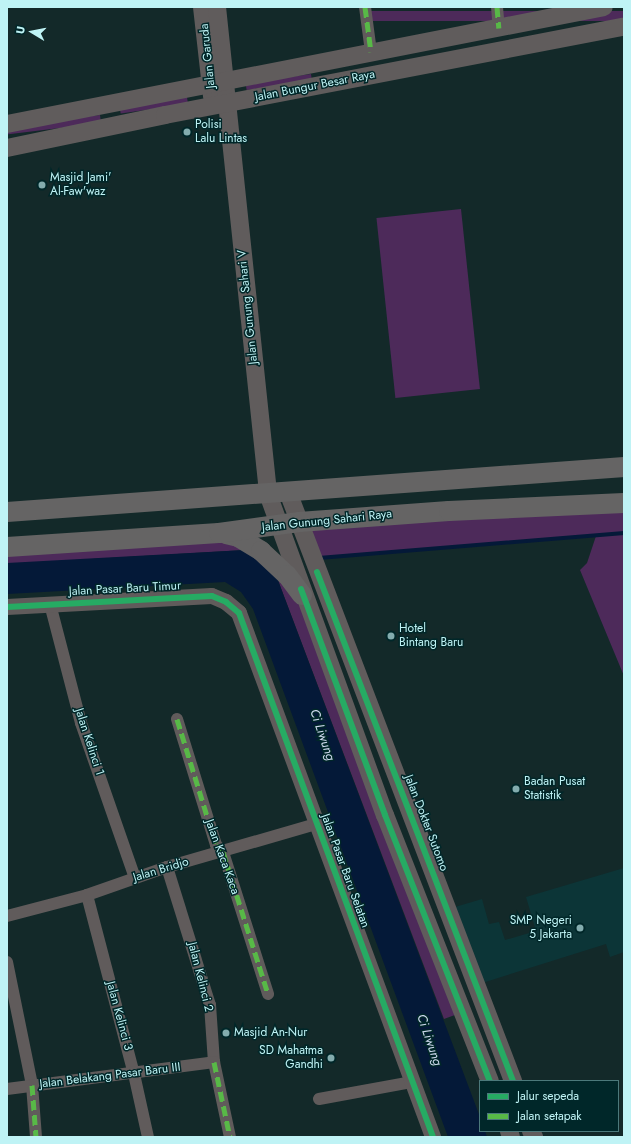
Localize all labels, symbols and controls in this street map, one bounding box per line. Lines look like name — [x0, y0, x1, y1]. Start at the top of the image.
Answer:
north arrow — [12, 12, 52, 52]
street label: Jalan Garuda — [197, 23, 219, 89]
text: U — [12, 25, 29, 35]
street label: Jalan Bungur Besar Raya — [254, 67, 376, 105]
place label: Polisi Lalu Lintas — [195, 118, 247, 146]
marker: Polisi Lalu Lintas — [182, 127, 192, 137]
place label: Masjid Jami' Al-Faw'waz — [50, 171, 111, 199]
marker: Masjid Jami' Al-Faw'waz — [37, 180, 47, 190]
street label: Jalan Gunung Sahari V — [235, 249, 261, 365]
street label: Jalan Gunung Sahari Raya — [261, 507, 393, 535]
street label: Jalan Pasar Baru Timur — [69, 579, 181, 599]
place label: Hotel Bintang Baru — [399, 622, 463, 650]
marker: Hotel Bintang Baru — [386, 631, 396, 641]
street label: Jalan Kelinci 1 — [71, 707, 107, 777]
water label: Ci Liwung — [306, 707, 338, 763]
street label: Jalan Dokter Sutomo — [401, 773, 451, 873]
place label: Badan Pusat Statistik — [524, 775, 585, 803]
marker: Badan Pusat Statistik — [511, 784, 521, 794]
street label: Jalan Pasar Baru Selatan — [318, 812, 372, 930]
street label: Jalan Kaca Kaca — [202, 818, 242, 896]
street label: Jalan Bridjo — [131, 855, 191, 885]
place label: SMP Negeri 5 Jakarta — [510, 914, 572, 942]
marker: SMP Negeri 5 Jakarta — [575, 923, 585, 933]
street label: Jalan Kelinci 2 — [184, 941, 216, 1013]
street label: Jalan Kelinci 3 — [103, 980, 135, 1052]
water label: Ci Liwung — [413, 1012, 445, 1068]
place label: Masjid An-Nur — [234, 1026, 307, 1040]
marker: Masjid An-Nur — [221, 1028, 231, 1038]
place label: SD Mahatma Gandhi — [259, 1044, 323, 1072]
marker: SD Mahatma Gandhi — [326, 1053, 336, 1063]
street label: Jalan Belakang Pasar Baru III — [39, 1060, 181, 1092]
legend — [479, 1080, 619, 1132]
text: Jalur sepeda — [517, 1087, 579, 1105]
text: Jalan setapak — [517, 1107, 582, 1125]

